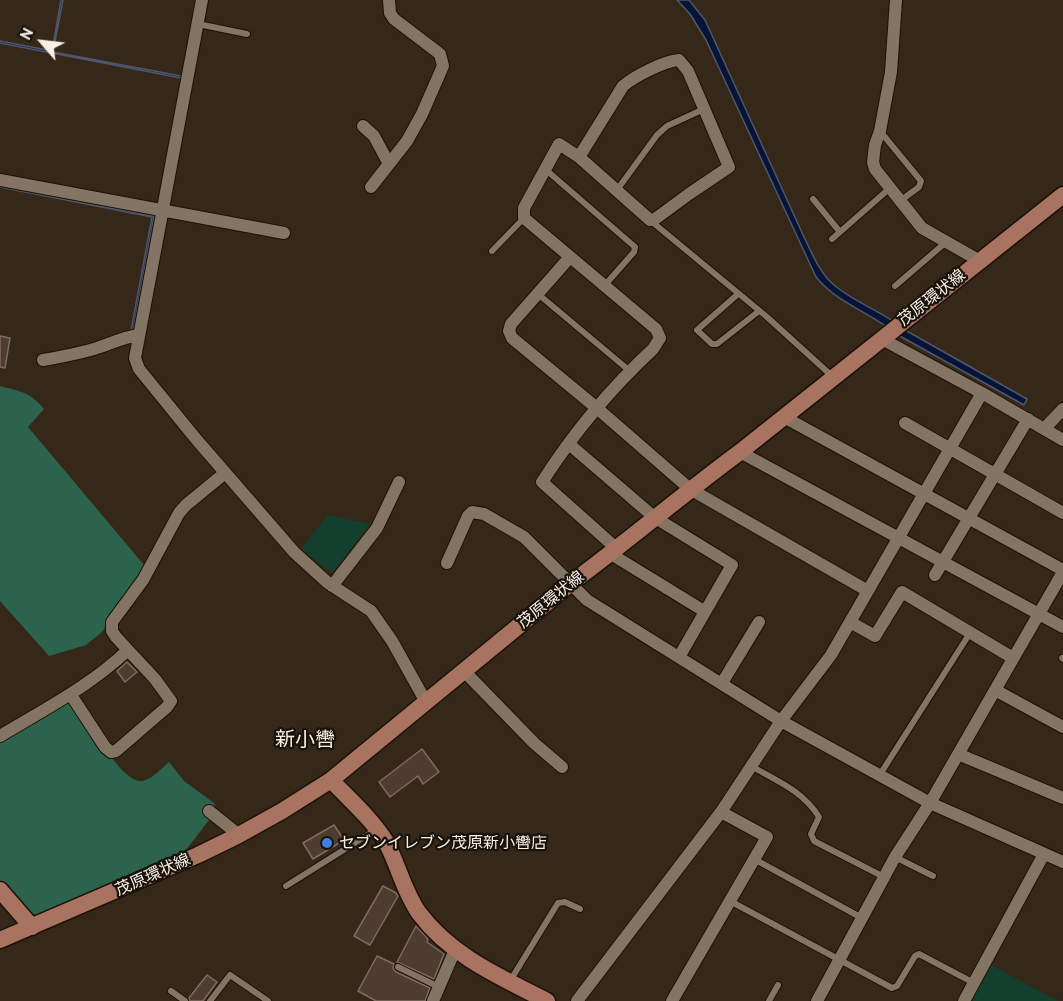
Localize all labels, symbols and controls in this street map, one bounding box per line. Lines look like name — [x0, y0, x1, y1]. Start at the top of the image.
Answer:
north arrow — [12, 12, 72, 72]
text: N — [15, 24, 37, 43]
street label: 茂原環状線 — [895, 266, 969, 330]
street label: 茂原環状線 — [514, 567, 588, 633]
district label: 新小轡 — [275, 728, 335, 752]
place label: セブンイレブン茂原新小轡店 — [339, 833, 547, 853]
marker: セブンイレブン茂原新小轡店 — [320, 836, 334, 850]
street label: 茂原環状線 — [113, 850, 193, 900]

